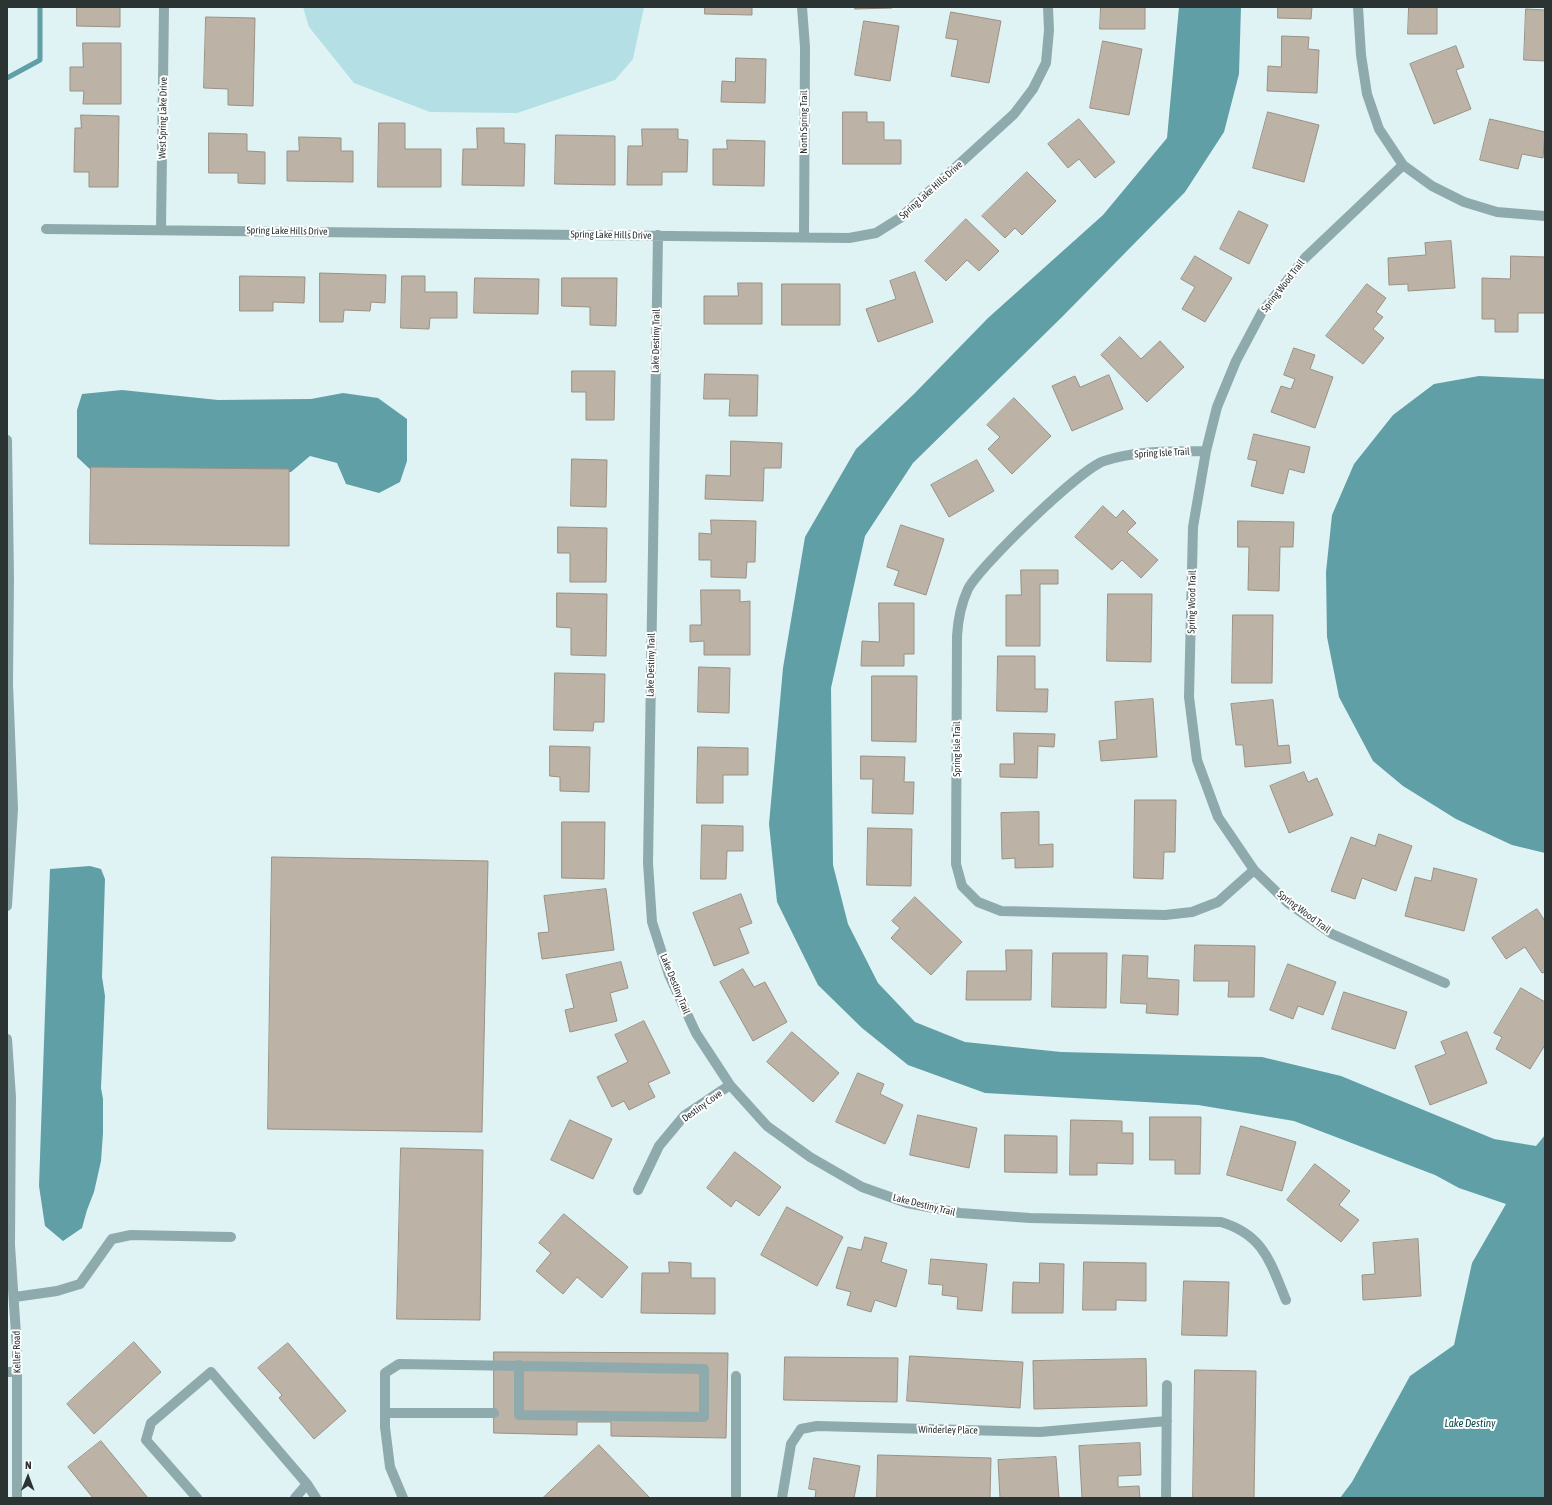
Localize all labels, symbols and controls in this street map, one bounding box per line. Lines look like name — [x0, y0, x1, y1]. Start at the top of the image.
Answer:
street label: West Spring Lake Drive — [156, 77, 170, 159]
street label: North Spring Trail — [798, 90, 810, 154]
street label: Spring Lake Hills Drive — [897, 158, 965, 222]
street label: Spring Lake Hills Drive — [246, 224, 328, 238]
street label: Spring Lake Hills Drive — [570, 228, 652, 242]
street label: Spring Wood Trail — [1259, 257, 1307, 315]
street label: Lake Destiny Trail — [649, 309, 663, 373]
street label: Spring Isle Trail — [1134, 446, 1190, 460]
street label: Spring Wood Trail — [1185, 570, 1199, 634]
street label: Lake Destiny Trail — [644, 633, 658, 697]
street label: Spring Isle Trail — [951, 721, 963, 777]
street label: Spring Wood Trail — [1275, 888, 1333, 936]
street label: Lake Destiny Trail — [657, 952, 693, 1016]
street label: Destiny Cove — [680, 1087, 724, 1125]
street label: Lake Destiny Trail — [892, 1191, 956, 1219]
street label: Keller Road — [11, 1331, 23, 1373]
water label: Lake Destiny — [1444, 1417, 1496, 1431]
street label: Winderley Place — [918, 1423, 978, 1437]
north arrow — [8, 1457, 48, 1497]
text: N — [25, 1459, 32, 1471]

